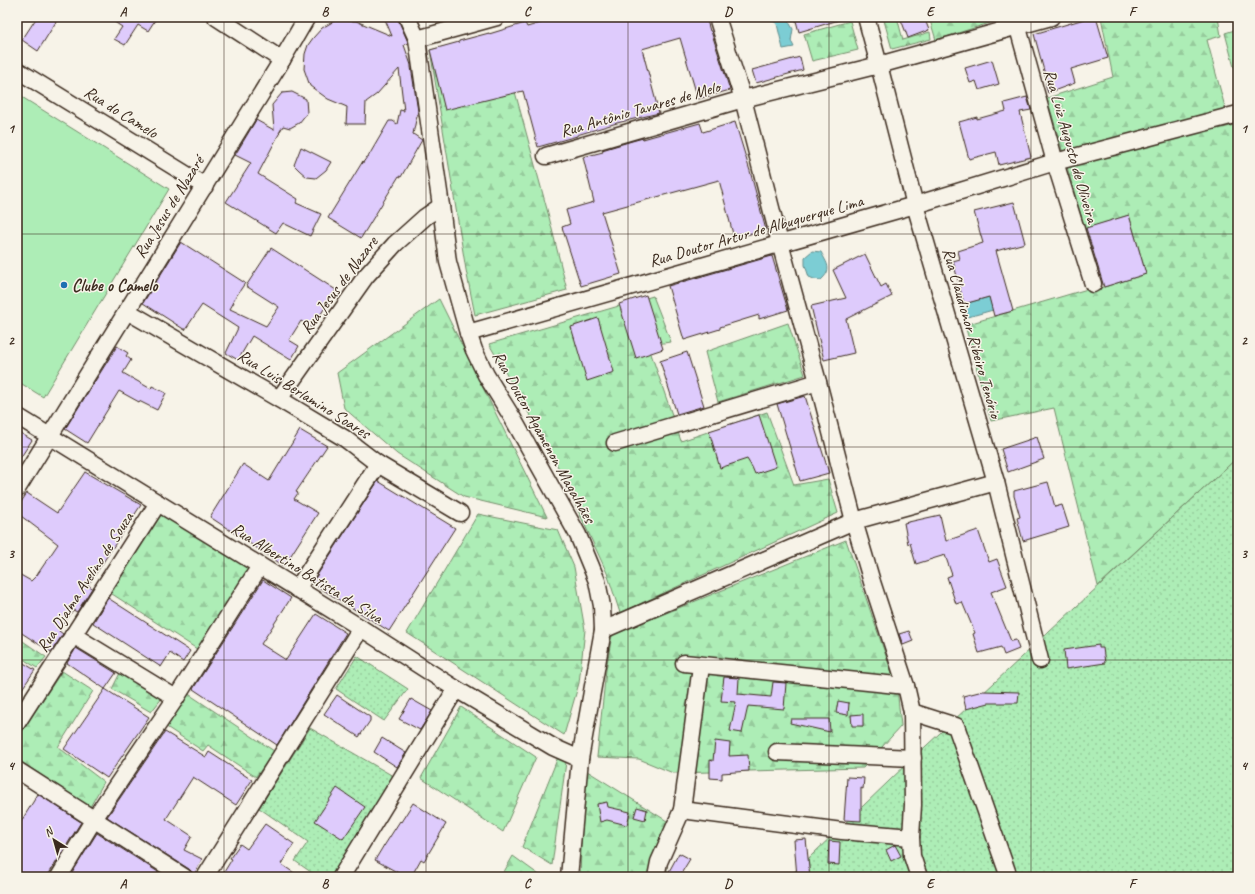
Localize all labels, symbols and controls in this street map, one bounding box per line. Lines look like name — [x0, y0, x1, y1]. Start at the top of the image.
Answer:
text: A — [120, 4, 128, 20]
text: B — [322, 4, 330, 20]
text: C — [524, 4, 532, 20]
text: D — [724, 4, 733, 20]
text: E — [927, 4, 936, 20]
text: F — [1129, 4, 1138, 20]
street label: Rua Luiz Augusto de Oliveira — [1039, 67, 1104, 227]
street label: Rua Antônio Tavares de Melo — [558, 76, 724, 142]
street label: Rua do Camelo — [80, 81, 163, 143]
text: 1 — [8, 121, 16, 137]
text: 1 — [1241, 121, 1249, 137]
street label: Rua Jesus de Nazaré — [129, 150, 210, 262]
street label: Rua Doutor Artur de Albuquerque Lima — [647, 190, 867, 272]
street label: Rua Jesus de Nazare — [296, 231, 383, 338]
street label: Rua Claudionor Ribeiro Tenório — [938, 246, 1007, 422]
place label: Clube o Camelo — [72, 275, 159, 296]
marker: Clube o Camelo — [59, 280, 69, 290]
text: 2 — [8, 333, 15, 349]
text: 2 — [1241, 333, 1248, 349]
street label: Rua Luis Berlamino Soares — [234, 345, 376, 444]
street label: Rua Doutor Agamenon Magalhães — [488, 347, 601, 529]
street label: Rua Djalma Avelino de Souza — [32, 507, 139, 656]
street label: Rua Albertino Batista da Silva — [227, 518, 388, 629]
text: 3 — [8, 546, 15, 562]
text: 3 — [1241, 546, 1248, 562]
text: 4 — [8, 758, 16, 774]
text: 4 — [1241, 758, 1249, 774]
north arrow — [34, 820, 74, 860]
text: N — [41, 823, 57, 840]
text: A — [120, 876, 128, 892]
text: B — [322, 876, 330, 892]
text: C — [524, 876, 532, 892]
text: D — [724, 876, 733, 892]
text: E — [927, 876, 936, 892]
text: F — [1129, 876, 1138, 892]

